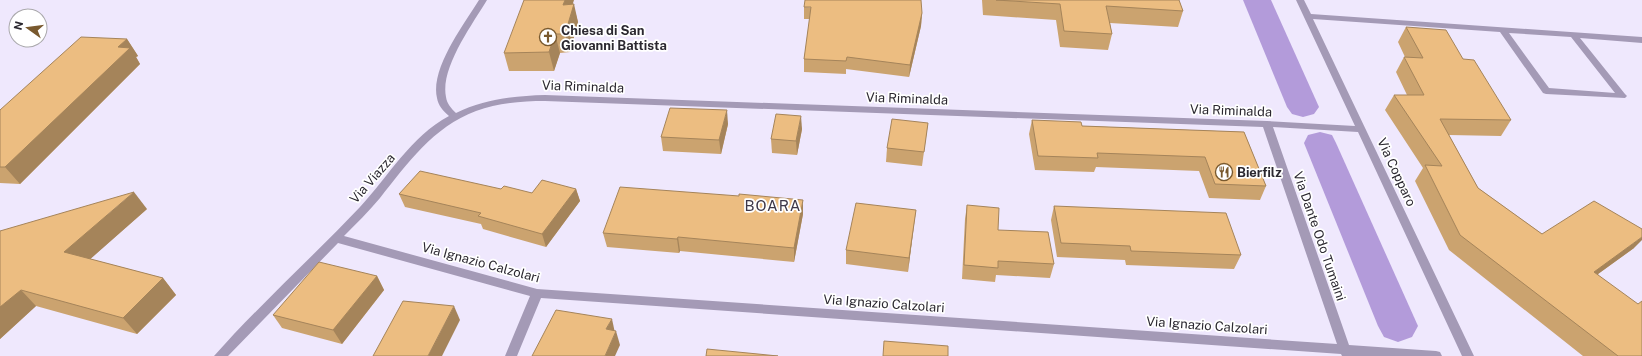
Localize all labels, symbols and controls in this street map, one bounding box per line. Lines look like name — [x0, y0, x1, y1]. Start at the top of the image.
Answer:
north arrow — [8, 8, 48, 48]
text: N — [11, 20, 25, 31]
place label: Chiesa di San Giovanni Battista — [561, 23, 667, 53]
church icon: Chiesa di San Giovanni Battista — [538, 27, 558, 47]
street label: Via Riminalda — [542, 78, 624, 95]
street label: Via Riminalda — [866, 90, 948, 107]
street label: Via Riminalda — [1190, 102, 1272, 119]
street label: Via Copparo — [1374, 136, 1419, 209]
street label: Via Viazza — [347, 150, 398, 206]
restaurant icon: Bierfilz — [1214, 162, 1234, 182]
place label: Bierfilz — [1237, 165, 1282, 180]
street label: Via Dante Odo Tumaini — [1290, 170, 1349, 303]
district label: BOARA — [745, 197, 802, 214]
street label: Via Ignazio Calzolari — [420, 240, 542, 285]
street label: Via Ignazio Calzolari — [823, 292, 945, 315]
street label: Via Ignazio Calzolari — [1146, 314, 1268, 337]

